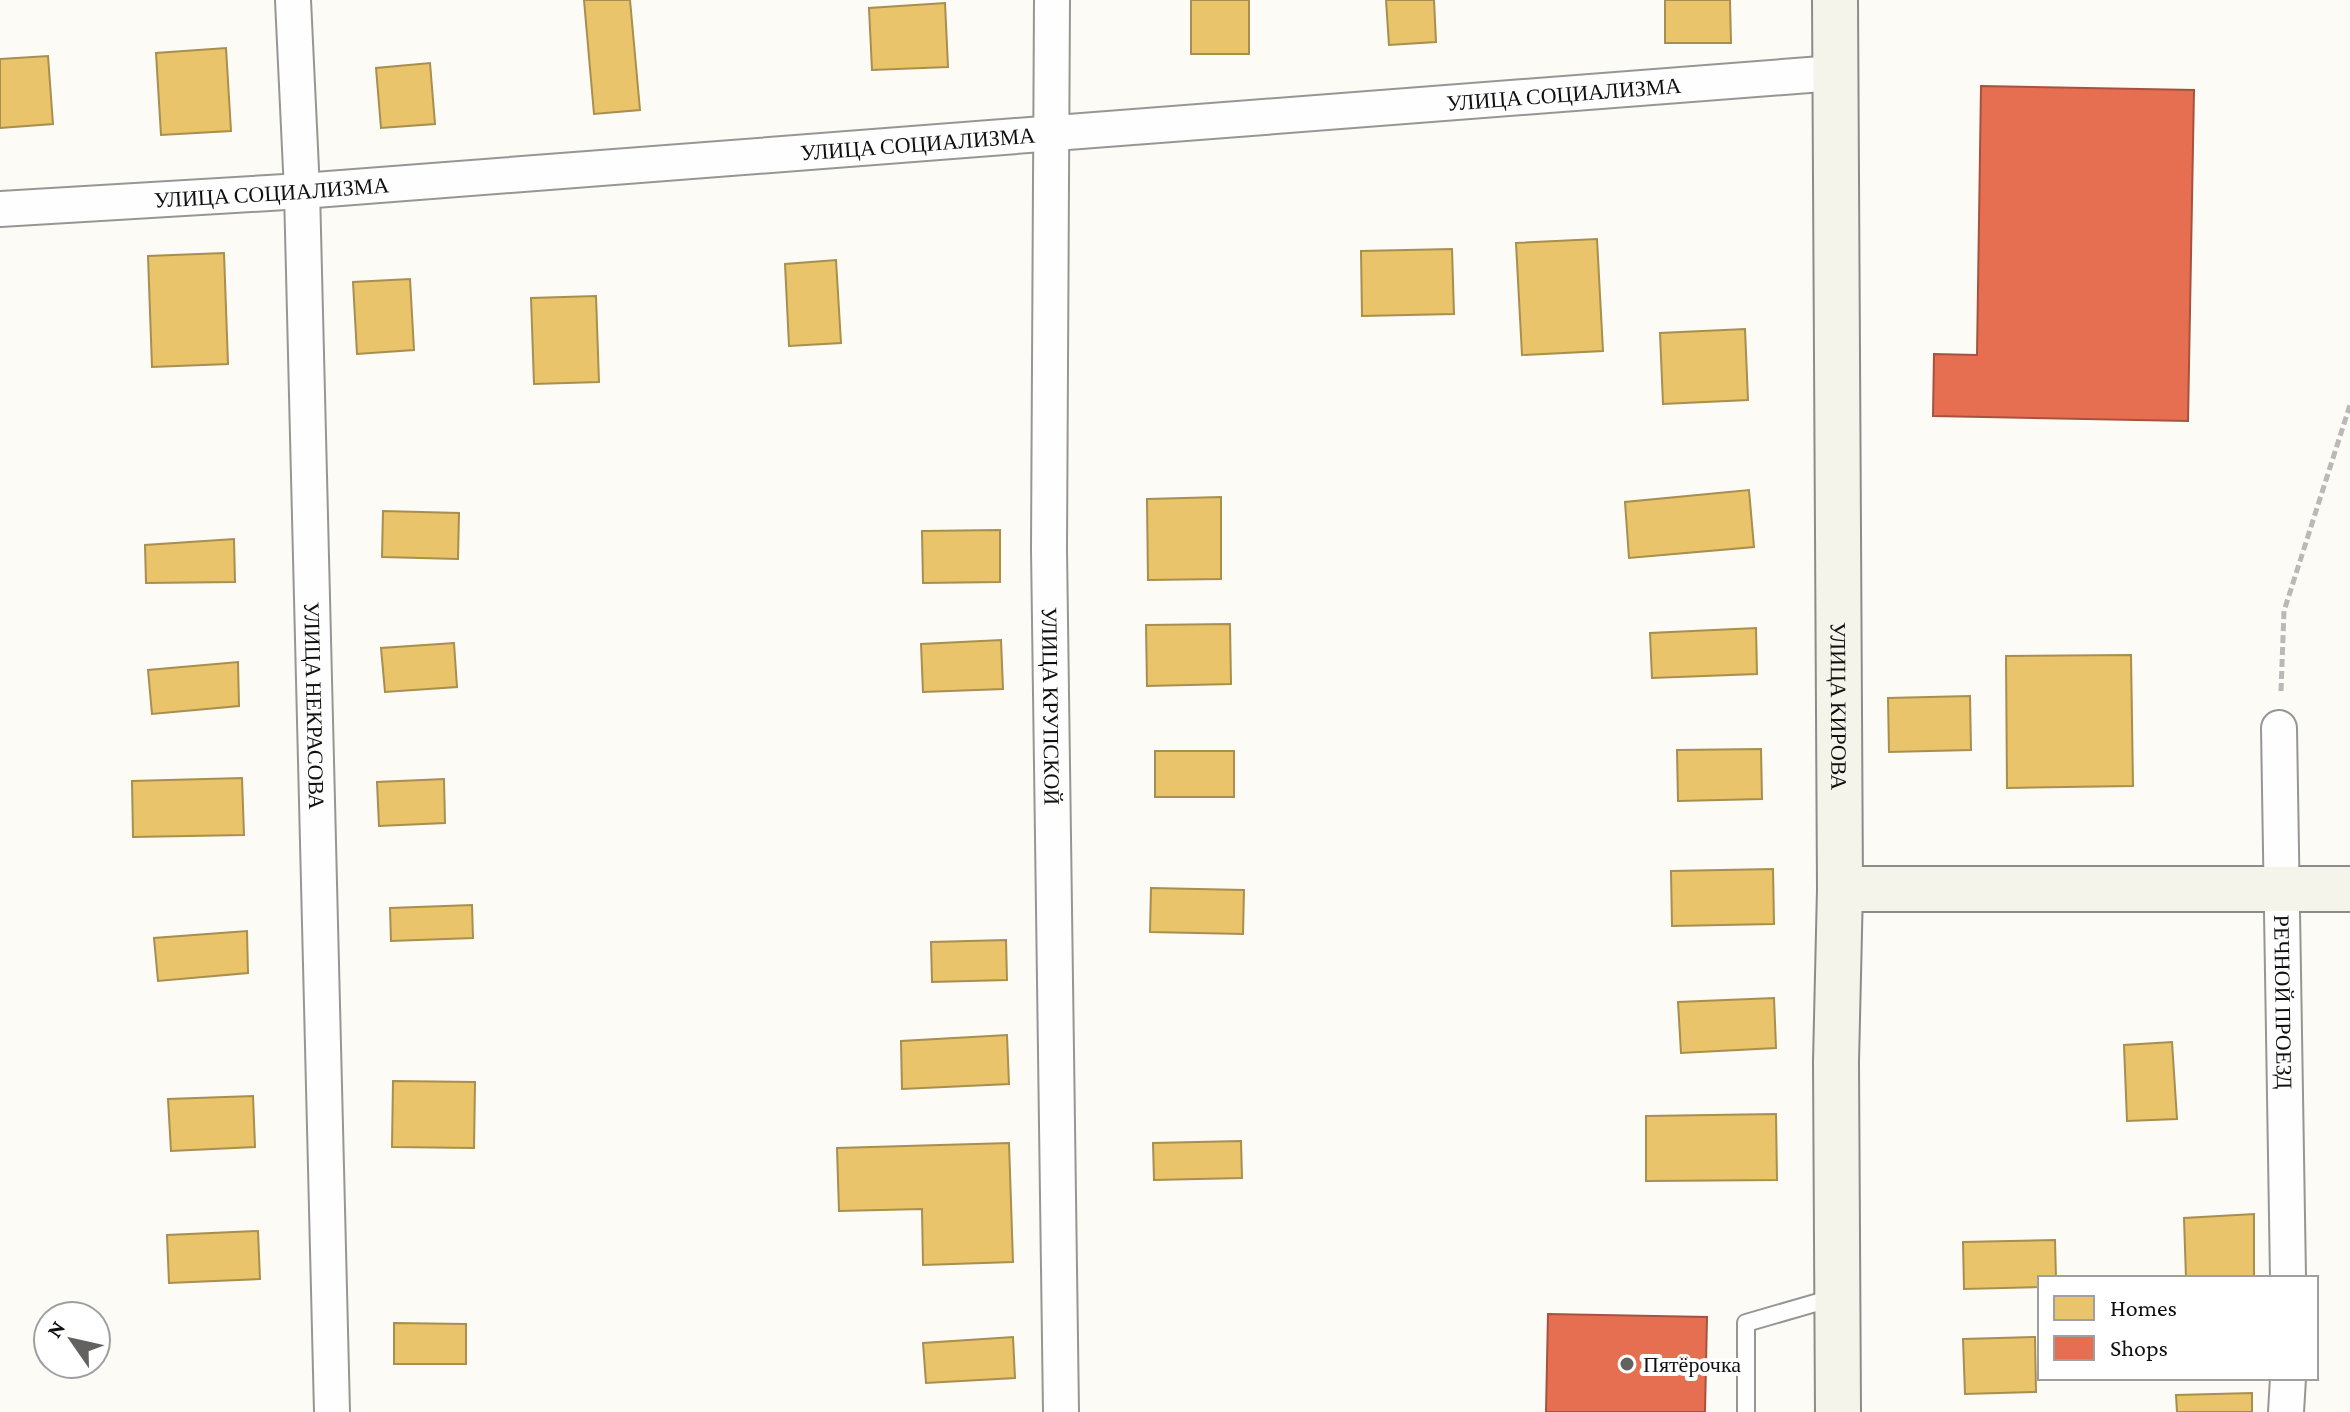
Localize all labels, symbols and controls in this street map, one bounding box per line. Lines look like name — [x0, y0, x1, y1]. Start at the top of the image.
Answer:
street label: УЛИЦА СОЦИАЛИЗМА — [1445, 73, 1682, 116]
street label: УЛИЦА СОЦИАЛИЗМА — [799, 123, 1036, 166]
street label: УЛИЦА СОЦИАЛИЗМА — [153, 172, 390, 213]
street label: УЛИЦА НЕКРАСОВА — [299, 601, 329, 810]
street label: УЛИЦА КРУПСКОЙ — [1037, 607, 1065, 805]
street label: УЛИЦА КИРОВА — [1825, 622, 1851, 790]
street label: РЕЧНОЙ ПРОЕЗД — [2269, 915, 2297, 1089]
legend — [2038, 1276, 2318, 1380]
text: Homes — [2110, 1294, 2177, 1321]
north arrow — [32, 1300, 112, 1380]
text: N — [41, 1316, 70, 1342]
text: Shops — [2110, 1334, 2168, 1361]
place label: Пятёрочка — [1643, 1352, 1741, 1377]
marker: Пятёрочка — [1618, 1355, 1636, 1373]

